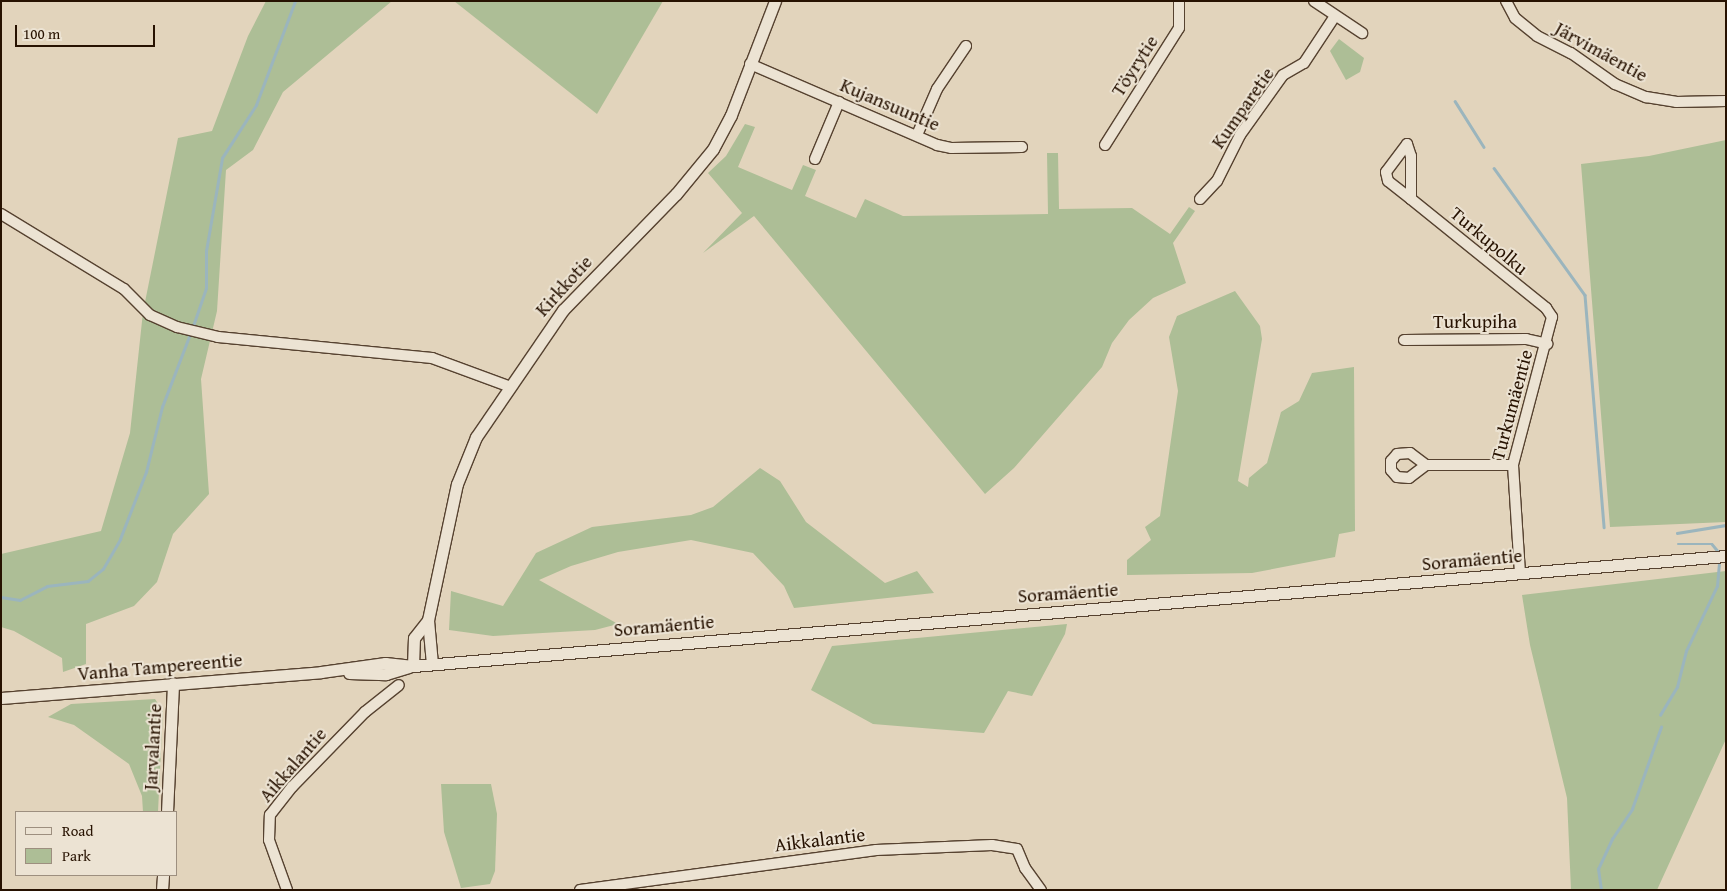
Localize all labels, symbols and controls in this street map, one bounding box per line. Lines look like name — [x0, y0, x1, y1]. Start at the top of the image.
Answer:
scale bar — [18, 15, 158, 47]
street label: Järvimäentie — [1551, 17, 1651, 87]
text: 100 m — [23, 23, 60, 44]
street label: Töyrytie — [1107, 31, 1163, 101]
street label: Kumparetie — [1207, 63, 1279, 153]
street label: Kujansuuntie — [837, 74, 943, 136]
street label: Turkupolku — [1446, 202, 1532, 280]
street label: Kirkkotie — [531, 251, 597, 321]
street label: Turkupiha — [1433, 311, 1517, 333]
street label: Turkumäentie — [1486, 347, 1538, 463]
street label: Soramäentie — [1421, 544, 1523, 576]
street label: Soramäentie — [1017, 578, 1119, 608]
street label: Soramäentie — [613, 610, 715, 642]
street label: Vanha Tampereentie — [77, 648, 243, 686]
street label: Jarvalantie — [139, 703, 167, 791]
street label: Aikkalantie — [255, 723, 331, 807]
legend — [15, 811, 178, 876]
text: Road — [62, 820, 93, 841]
street label: Aikkalantie — [773, 823, 867, 857]
text: Park — [62, 845, 91, 866]

